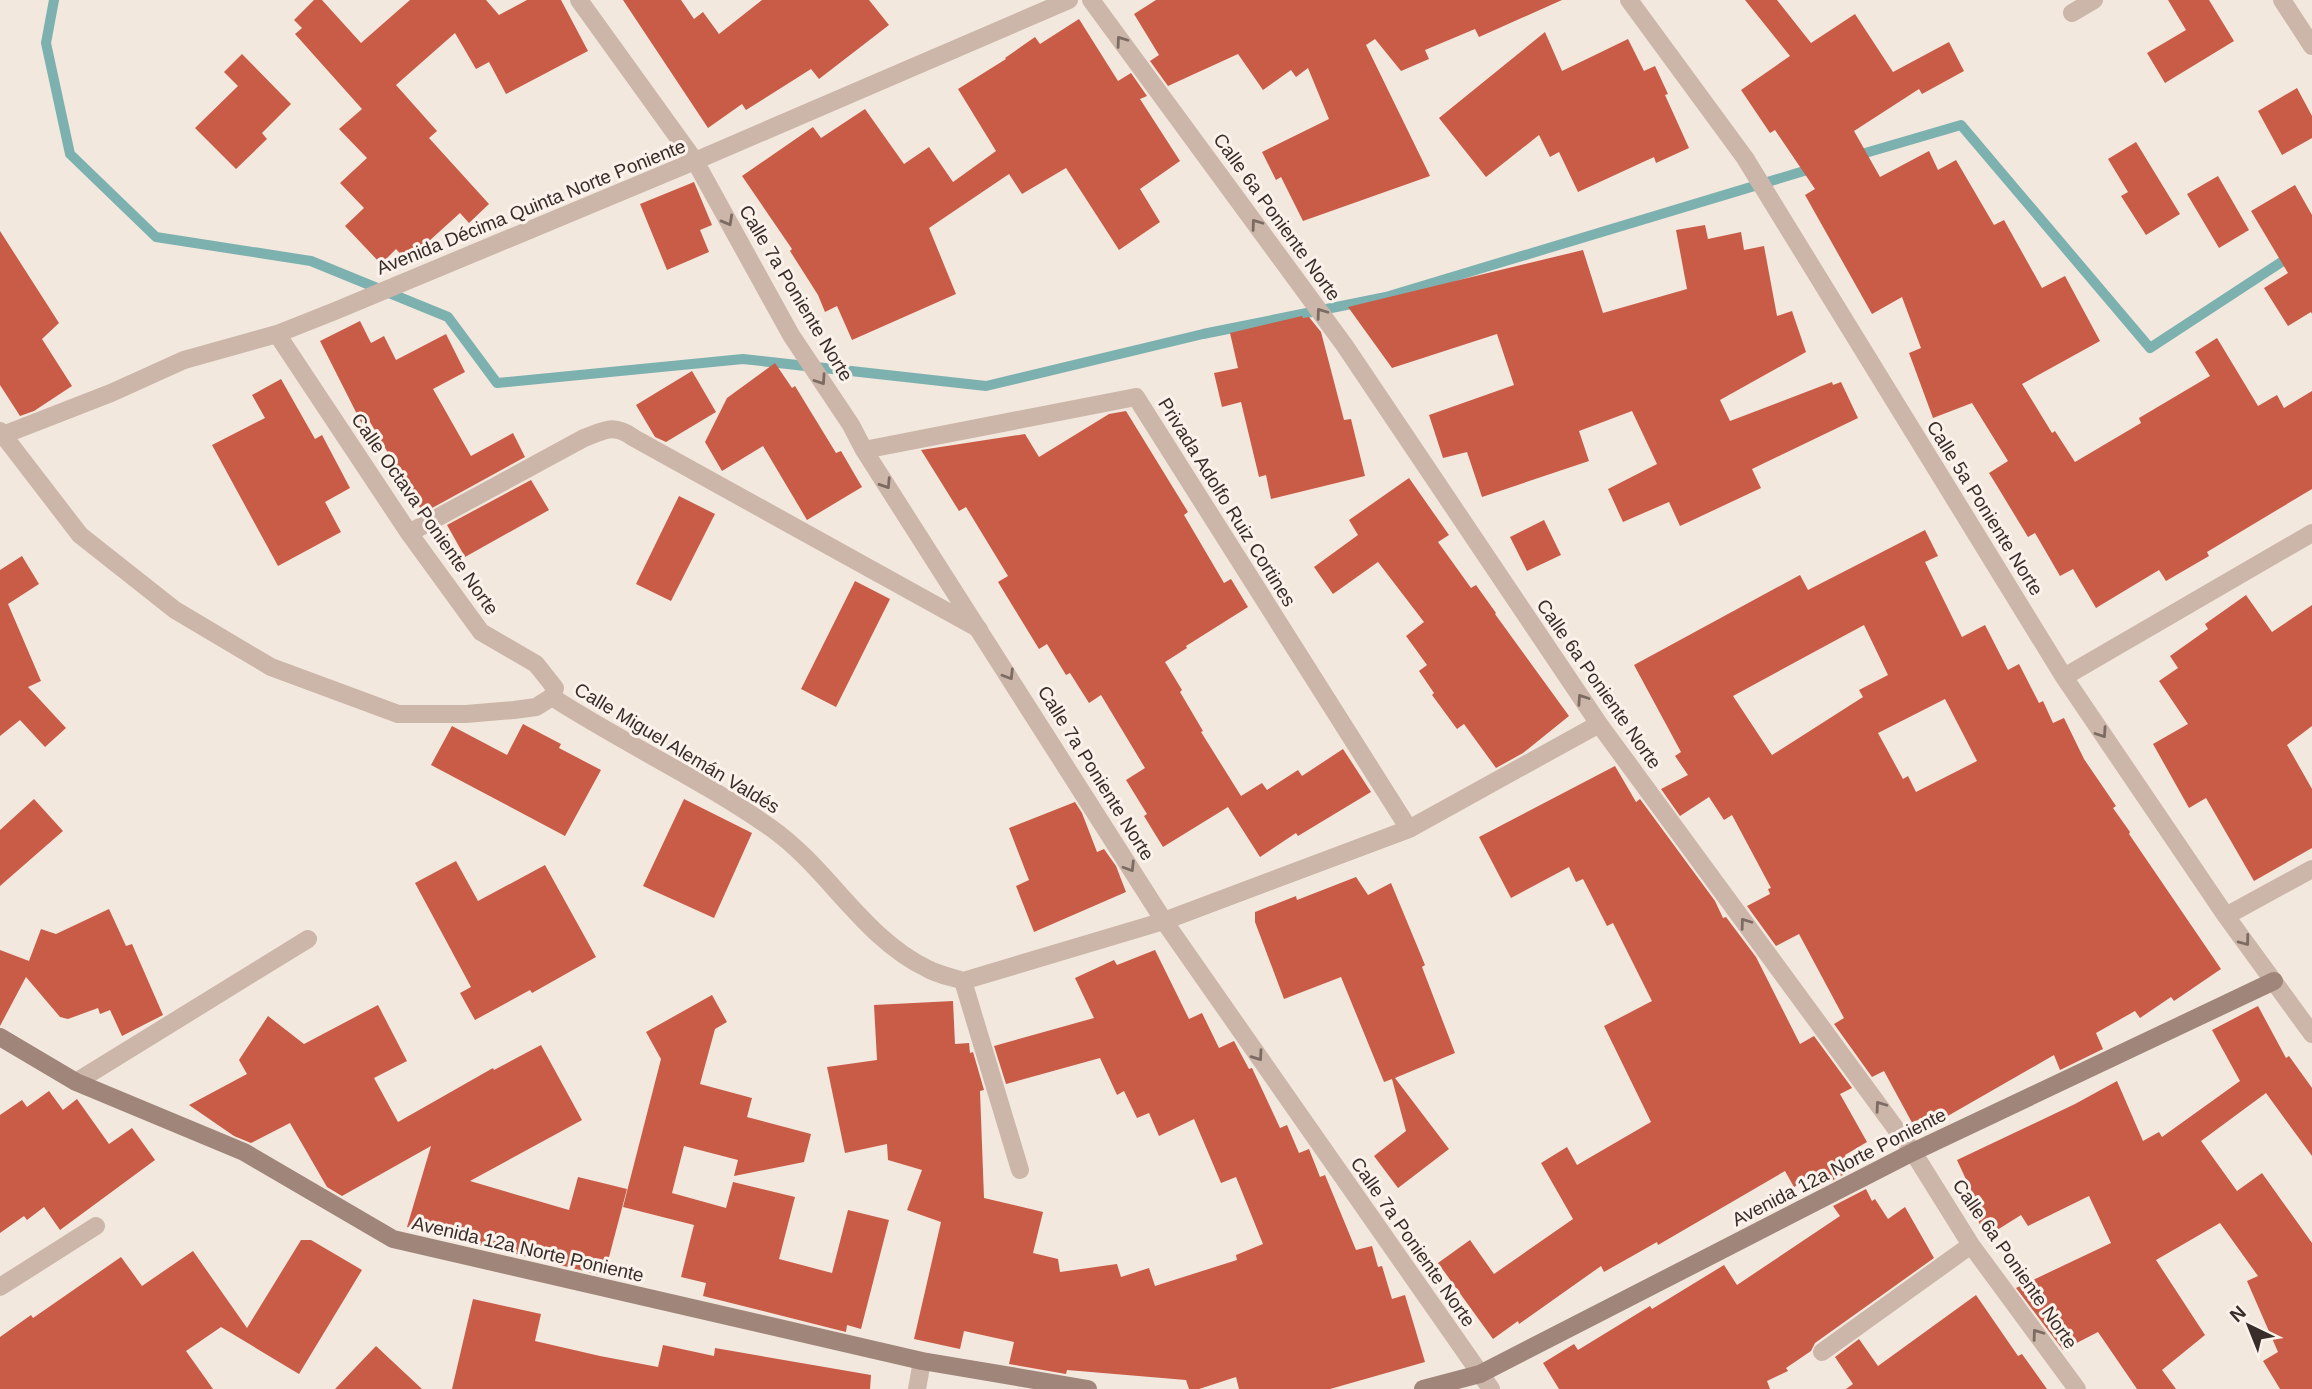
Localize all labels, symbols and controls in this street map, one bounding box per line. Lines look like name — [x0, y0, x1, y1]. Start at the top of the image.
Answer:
one-way arrow — [1117, 36, 1129, 48]
street label: Calle 6a Poniente Norte — [1209, 129, 1345, 305]
street label: Avenida Décima Quinta Norte Poniente — [373, 135, 689, 279]
street label: Calle 7a Poniente Norte — [735, 201, 857, 385]
one-way arrow — [720, 214, 733, 226]
one-way arrow — [1251, 219, 1264, 232]
one-way arrow — [1316, 308, 1329, 320]
one-way arrow — [813, 372, 825, 385]
street label: Privada Adolfo Ruiz Cortines — [1154, 394, 1300, 610]
street label: Calle Octava Poniente Norte — [347, 409, 503, 619]
street label: Calle 5a Poniente Norte — [1923, 417, 2047, 599]
one-way arrow — [878, 476, 891, 489]
street label: Calle 6a Poniente Norte — [1533, 595, 1665, 773]
one-way arrow — [1000, 668, 1013, 681]
street label: Calle Miguel Alemán Valdés — [571, 678, 783, 818]
street label: Calle 7a Poniente Norte — [1034, 682, 1158, 864]
one-way arrow — [1578, 694, 1591, 707]
one-way arrow — [2094, 725, 2106, 738]
one-way arrow — [1122, 860, 1135, 873]
one-way arrow — [1741, 918, 1753, 931]
one-way arrow — [2236, 933, 2249, 946]
one-way arrow — [1250, 1048, 1262, 1061]
one-way arrow — [1876, 1101, 1888, 1114]
street label: Avenida 12a Norte Poniente — [1729, 1104, 1949, 1230]
street label: Calle 7a Poniente Norte — [1347, 1153, 1479, 1331]
street label: Calle 6a Poniente Norte — [1949, 1175, 2081, 1353]
street label: Avenida 12a Norte Poniente — [410, 1212, 646, 1286]
north arrow — [2214, 1291, 2284, 1361]
text: N — [2226, 1302, 2250, 1326]
one-way arrow — [2033, 1329, 2045, 1341]

